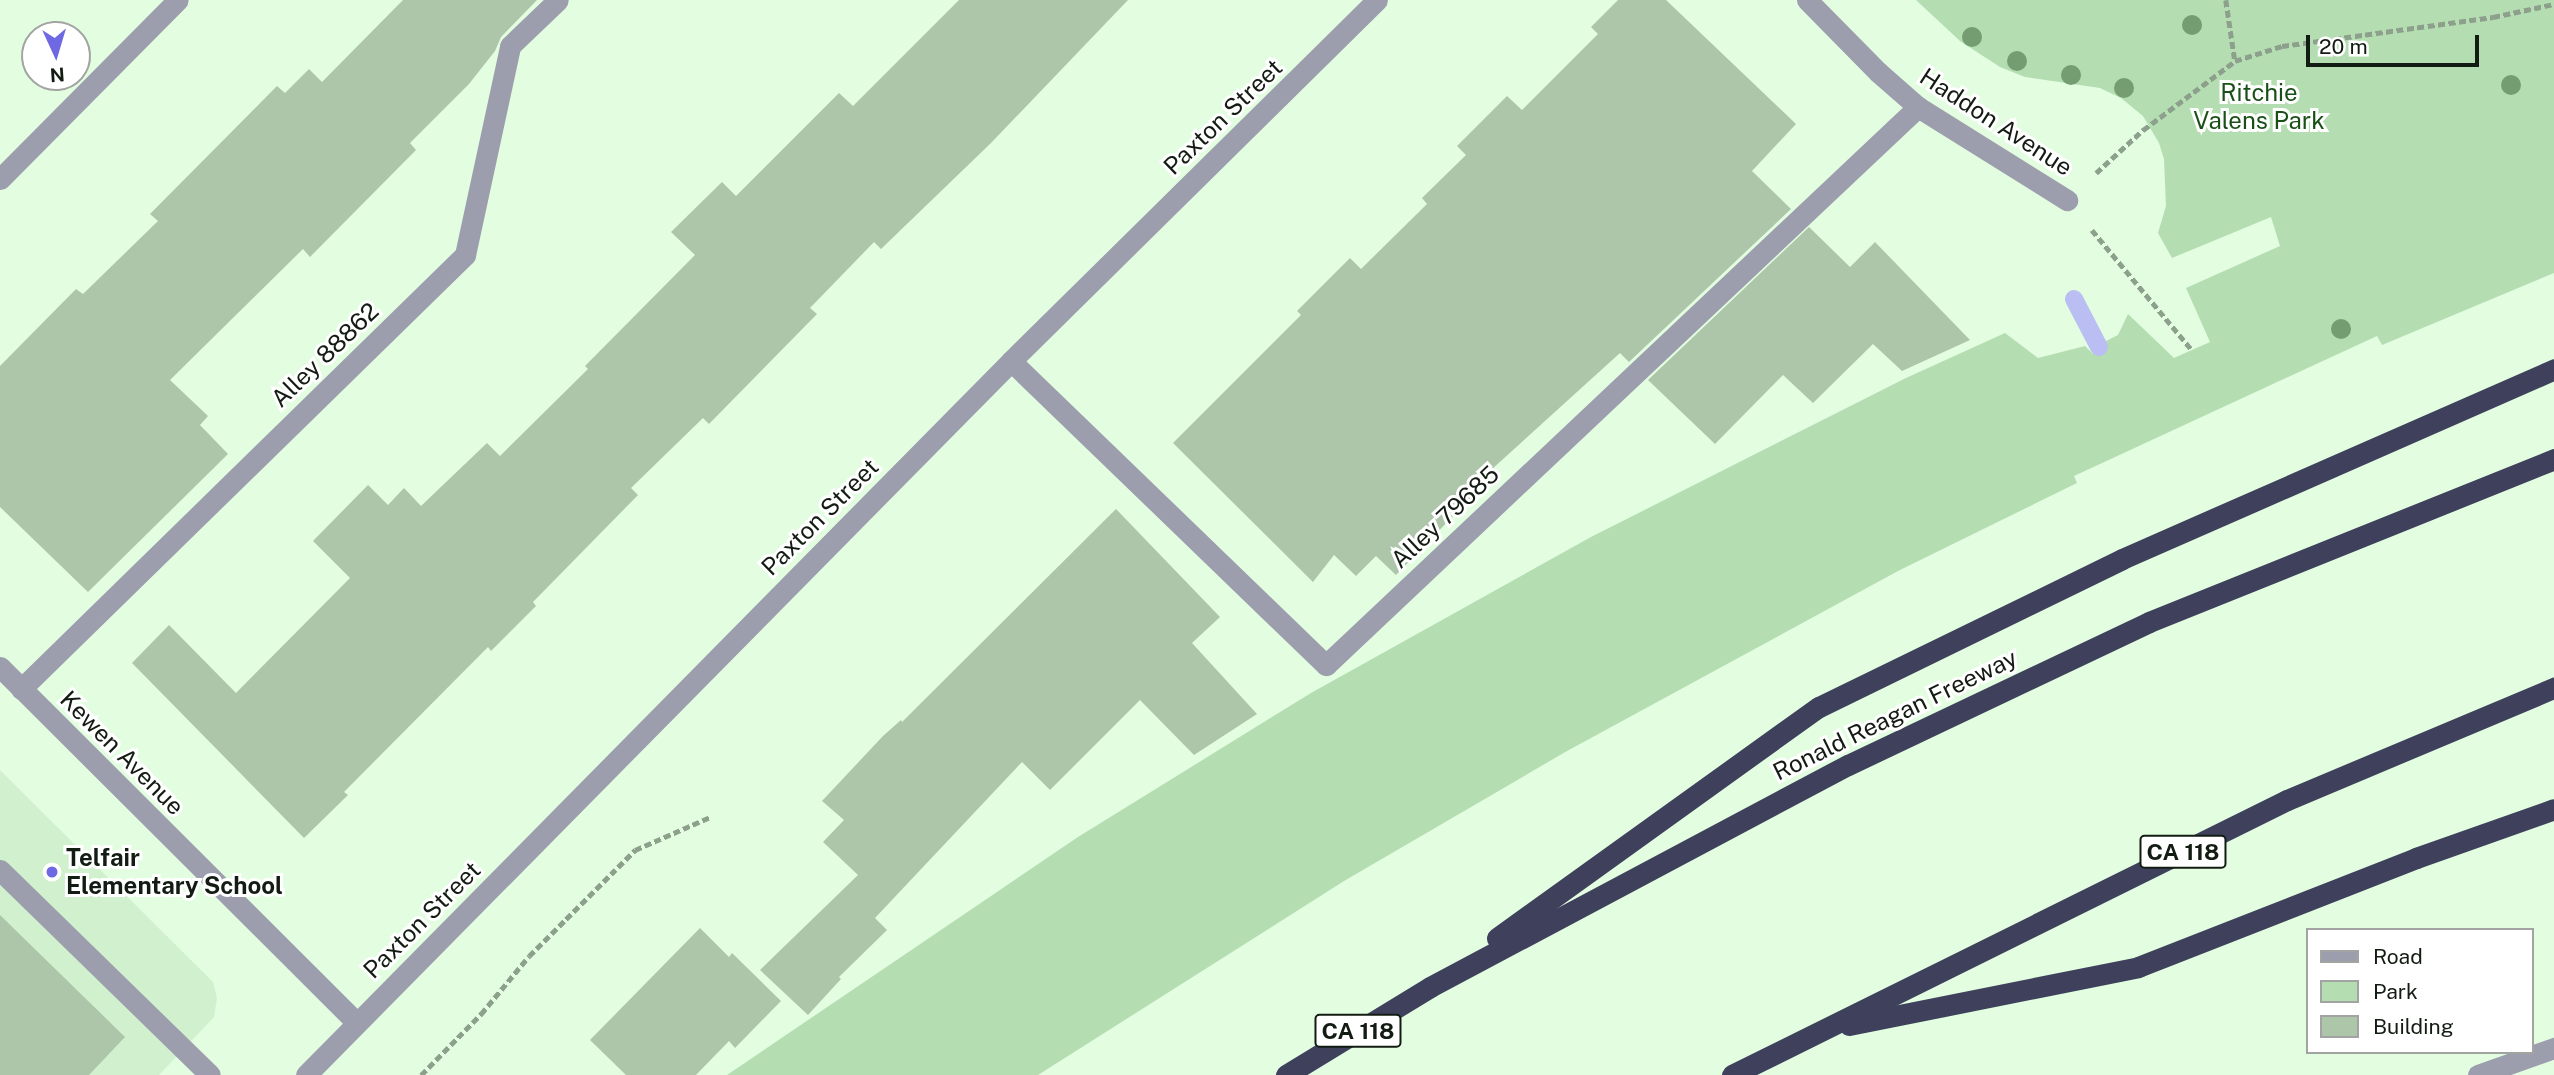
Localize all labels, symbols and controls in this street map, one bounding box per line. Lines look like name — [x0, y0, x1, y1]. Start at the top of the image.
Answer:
north arrow — [21, 21, 91, 91]
scale bar — [2309, 21, 2482, 65]
text: 20 m — [2319, 34, 2368, 59]
street label: Paxton Street — [1158, 53, 1288, 181]
street label: Haddon Avenue — [1914, 62, 2078, 182]
text: N — [49, 63, 66, 86]
park label: Ritchie Valens Park — [2193, 79, 2325, 135]
street label: Alley 88862 — [265, 297, 385, 413]
street label: Paxton Street — [756, 453, 884, 581]
street label: Alley 79685 — [1385, 460, 1505, 574]
street label: Ronald Reagan Freeway — [1768, 643, 2022, 787]
street label: Kewen Avenue — [54, 685, 190, 821]
road number: CA 118 — [2139, 832, 2227, 872]
place label: Telfair Elementary School — [66, 844, 283, 900]
street label: Paxton Street — [358, 856, 486, 984]
marker: Telfair Elementary School — [44, 864, 60, 880]
legend — [2306, 928, 2533, 1054]
text: Road — [2373, 944, 2423, 969]
text: Park — [2373, 979, 2418, 1004]
road number: CA 118 — [1314, 1012, 1402, 1050]
text: Building — [2373, 1014, 2454, 1039]

